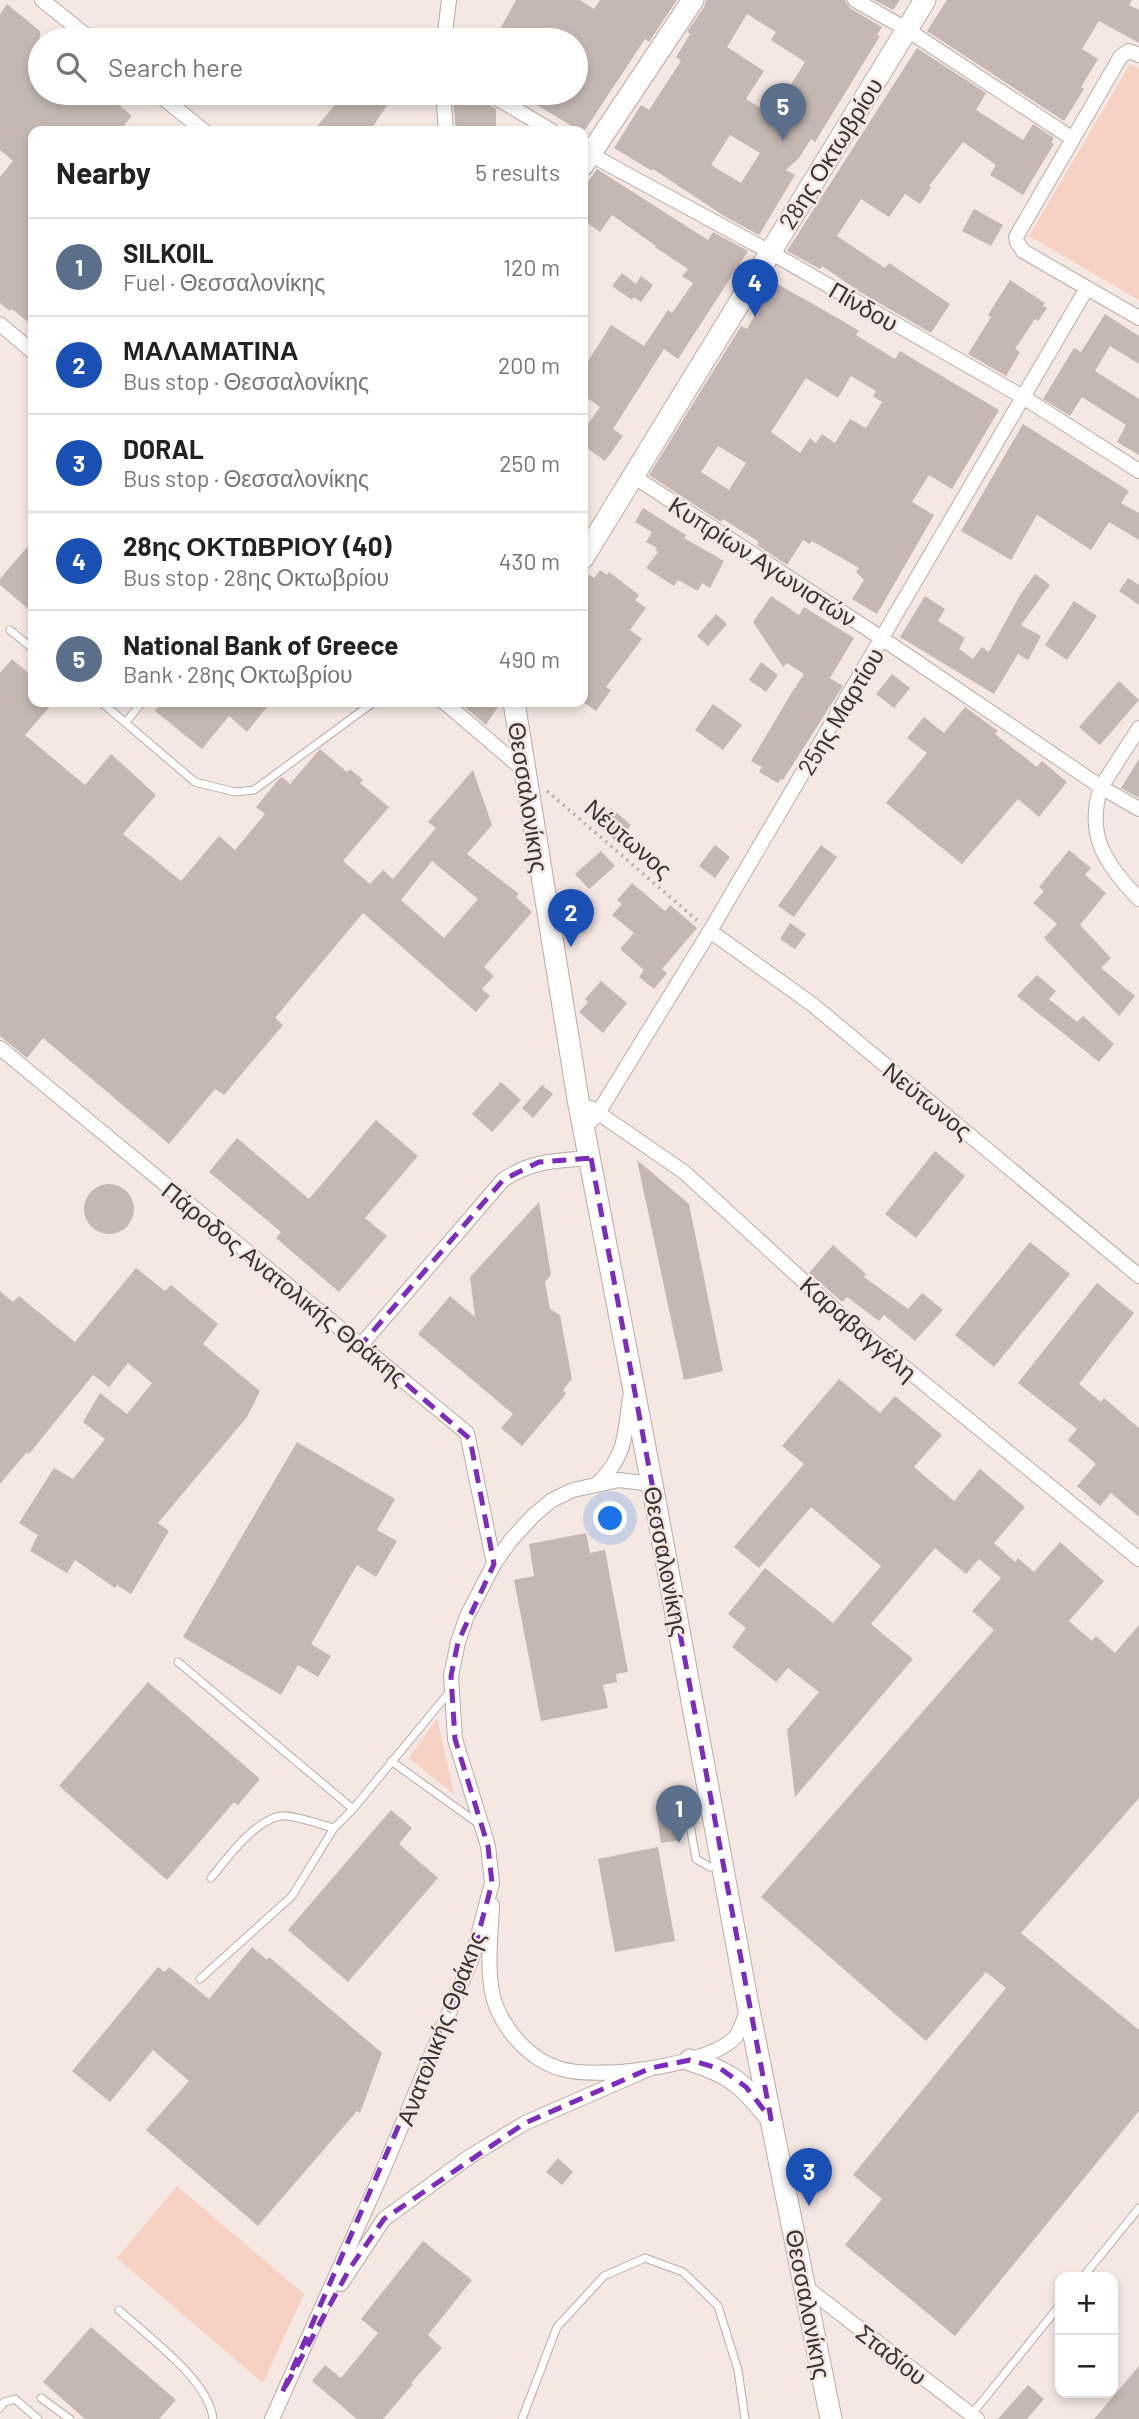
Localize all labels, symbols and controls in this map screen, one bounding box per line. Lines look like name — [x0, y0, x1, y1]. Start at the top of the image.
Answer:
search box — [28, 28, 588, 105]
icon: search — [52, 48, 90, 86]
text: Search here — [108, 51, 243, 82]
street label: 28ης Οκτωβρίου — [772, 72, 888, 234]
pin: 5 — [760, 83, 806, 141]
text: Nearby — [56, 154, 151, 190]
text: 5 results — [475, 158, 560, 186]
text: SILKOIL — [123, 237, 214, 268]
text: 1 — [75, 253, 83, 281]
text: 120 m — [503, 253, 560, 281]
pin: 4 — [732, 259, 778, 317]
text: Fuel · Θεσσαλονίκης — [123, 268, 325, 296]
street label: Πίνδου — [824, 275, 904, 337]
text: ΜΑΛΑΜΑΤΙΝΑ — [123, 334, 299, 365]
text: 2 — [73, 351, 85, 379]
text: 200 m — [498, 351, 560, 379]
text: Bus stop · Θεσσαλονίκης — [123, 367, 369, 395]
text: DORAL — [123, 433, 204, 464]
text: 3 — [73, 449, 85, 477]
text: 250 m — [499, 449, 560, 477]
text: Bus stop · Θεσσαλονίκης — [123, 464, 369, 492]
street label: Κυπρίων Αγωνιστών — [664, 490, 862, 632]
text: 28ης ΟΚΤΩΒΡΙΟΥ (40) — [123, 530, 392, 561]
text: 4 — [72, 547, 86, 575]
text: 430 m — [499, 547, 560, 575]
text: Bus stop · 28ης Οκτωβρίου — [123, 563, 389, 591]
text: National Bank of Greece — [123, 629, 399, 660]
street label: 25ης Μαρτίου — [791, 642, 889, 780]
text: 5 — [73, 645, 85, 673]
text: 490 m — [499, 645, 560, 673]
text: Bank · 28ης Οκτωβρίου — [123, 660, 353, 688]
street label: Θεσσαλονίκης — [503, 720, 555, 874]
street label: Νέυτωνος — [580, 792, 678, 884]
pin: 2 — [548, 889, 594, 947]
street label: Νεύτωνος — [878, 1055, 978, 1145]
street label: Πάροδος Ανατολικής Θράκης — [157, 1175, 413, 1391]
street label: Καραβαγγέλη — [795, 1270, 923, 1386]
street label: Θεσσαλονίκης — [638, 1484, 696, 1638]
your location — [593, 1501, 627, 1535]
pin: 1 — [656, 1785, 702, 1843]
street label: Ανατολικής Θράκης — [390, 1927, 490, 2129]
pin: 3 — [786, 2148, 832, 2206]
street label: Θεσσαλονίκης — [780, 2227, 838, 2381]
map controls — [1055, 2272, 1118, 2398]
button: + — [1055, 2272, 1118, 2335]
street label: Σταδίου — [851, 2317, 933, 2391]
button: − — [1055, 2335, 1118, 2398]

